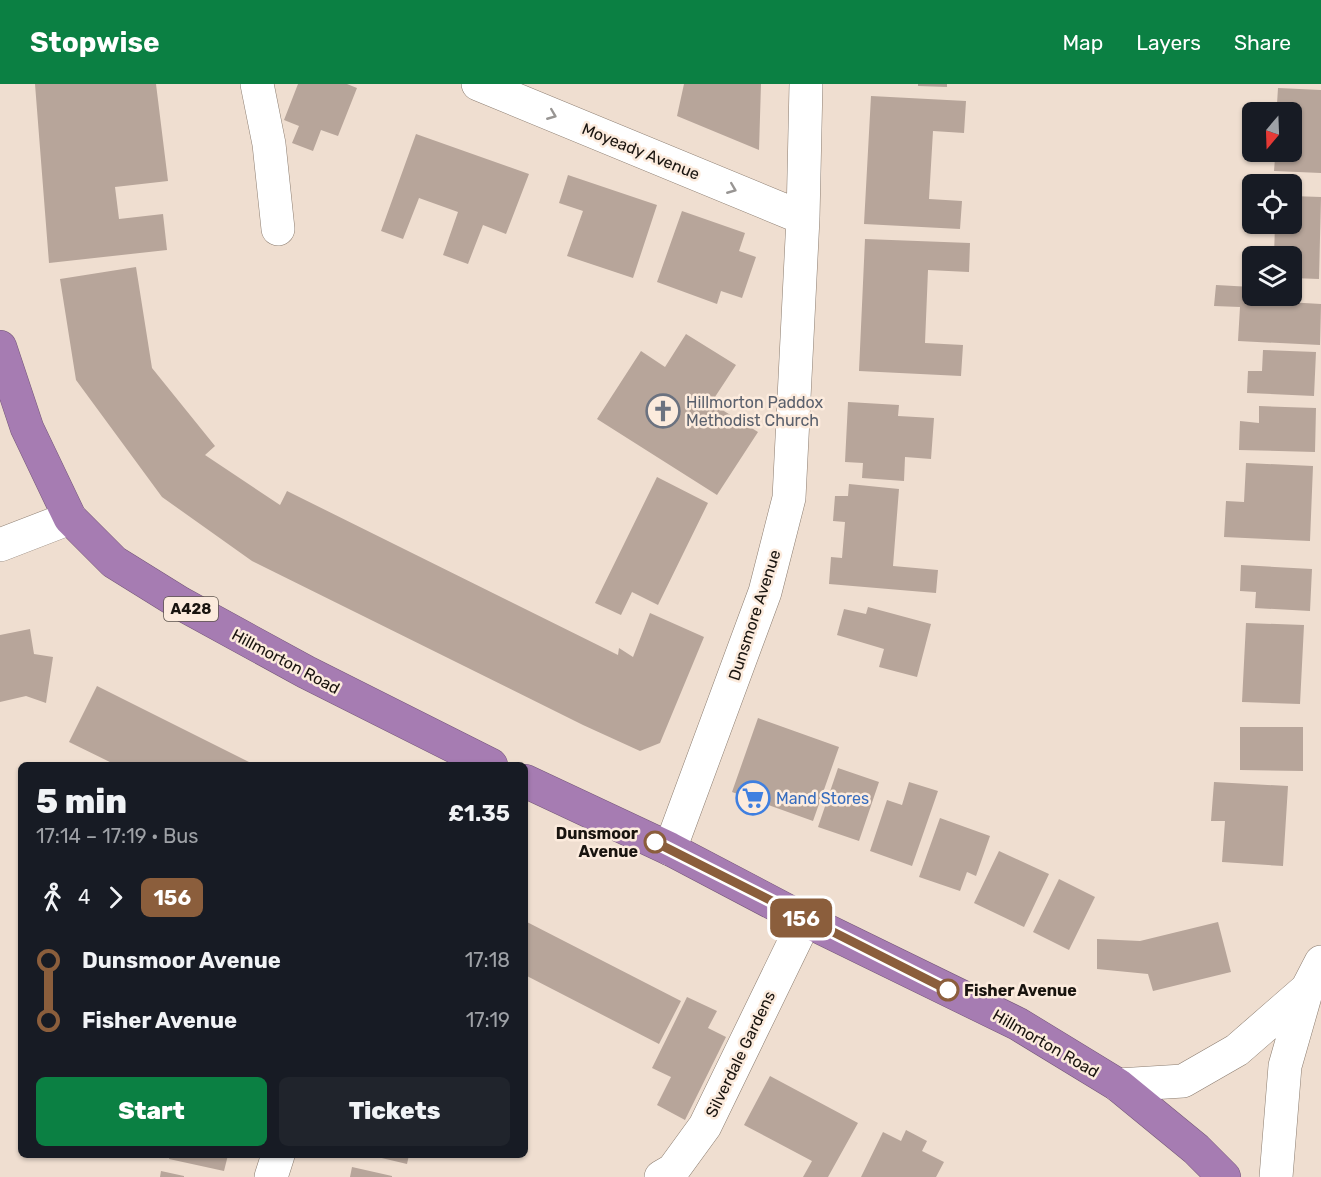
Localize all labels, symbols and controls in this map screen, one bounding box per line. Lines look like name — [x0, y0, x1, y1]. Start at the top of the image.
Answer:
text: Stopwise — [30, 26, 160, 59]
text: Map — [1062, 30, 1103, 55]
text: Layers — [1136, 30, 1201, 55]
text: Share — [1234, 30, 1291, 55]
north arrow — [1242, 102, 1302, 162]
map controls — [1242, 102, 1302, 306]
one-way arrow — [546, 108, 557, 120]
street label: Moyeady Avenue — [579, 119, 703, 184]
button: locate — [1242, 174, 1302, 234]
one-way arrow — [726, 182, 737, 194]
button: layers — [1242, 246, 1302, 306]
church icon: Hillmorton Paddox Methodist Church — [645, 393, 681, 429]
place label: Hillmorton Paddox Methodist Church — [686, 393, 824, 430]
street label: Dunsmore Avenue — [724, 547, 785, 683]
road number: A428 — [164, 597, 218, 621]
street label: Hillmorton Road — [229, 625, 343, 698]
supermarket icon: Mand Stores — [735, 780, 771, 816]
text: 5 min — [36, 782, 127, 821]
place label: Mand Stores — [776, 789, 869, 808]
text: £1.35 — [448, 800, 510, 827]
text: 17:14 – 17:19 · Bus — [36, 824, 199, 848]
place label: Dunsmoor Avenue — [556, 824, 639, 861]
marker: Dunsmoor Avenue — [644, 831, 666, 853]
icon: walk — [36, 881, 69, 914]
icon: forward — [99, 881, 132, 914]
text: 4 — [78, 885, 90, 909]
text: 156 — [153, 885, 191, 910]
line badge: 156 — [766, 898, 836, 938]
text: 156 — [782, 906, 820, 931]
text: Dunsmoor Avenue — [82, 947, 281, 974]
text: 17:18 — [465, 948, 510, 972]
marker: Fisher Avenue — [937, 979, 959, 1001]
place label: Fisher Avenue — [964, 981, 1077, 1000]
street label: Silverdale Gardens — [702, 988, 779, 1121]
street label: Hillmorton Road — [989, 1005, 1102, 1082]
text: Fisher Avenue — [82, 1007, 237, 1034]
text: 17:19 — [466, 1008, 510, 1032]
button: Start — [36, 1077, 267, 1146]
button: Tickets — [279, 1077, 510, 1146]

